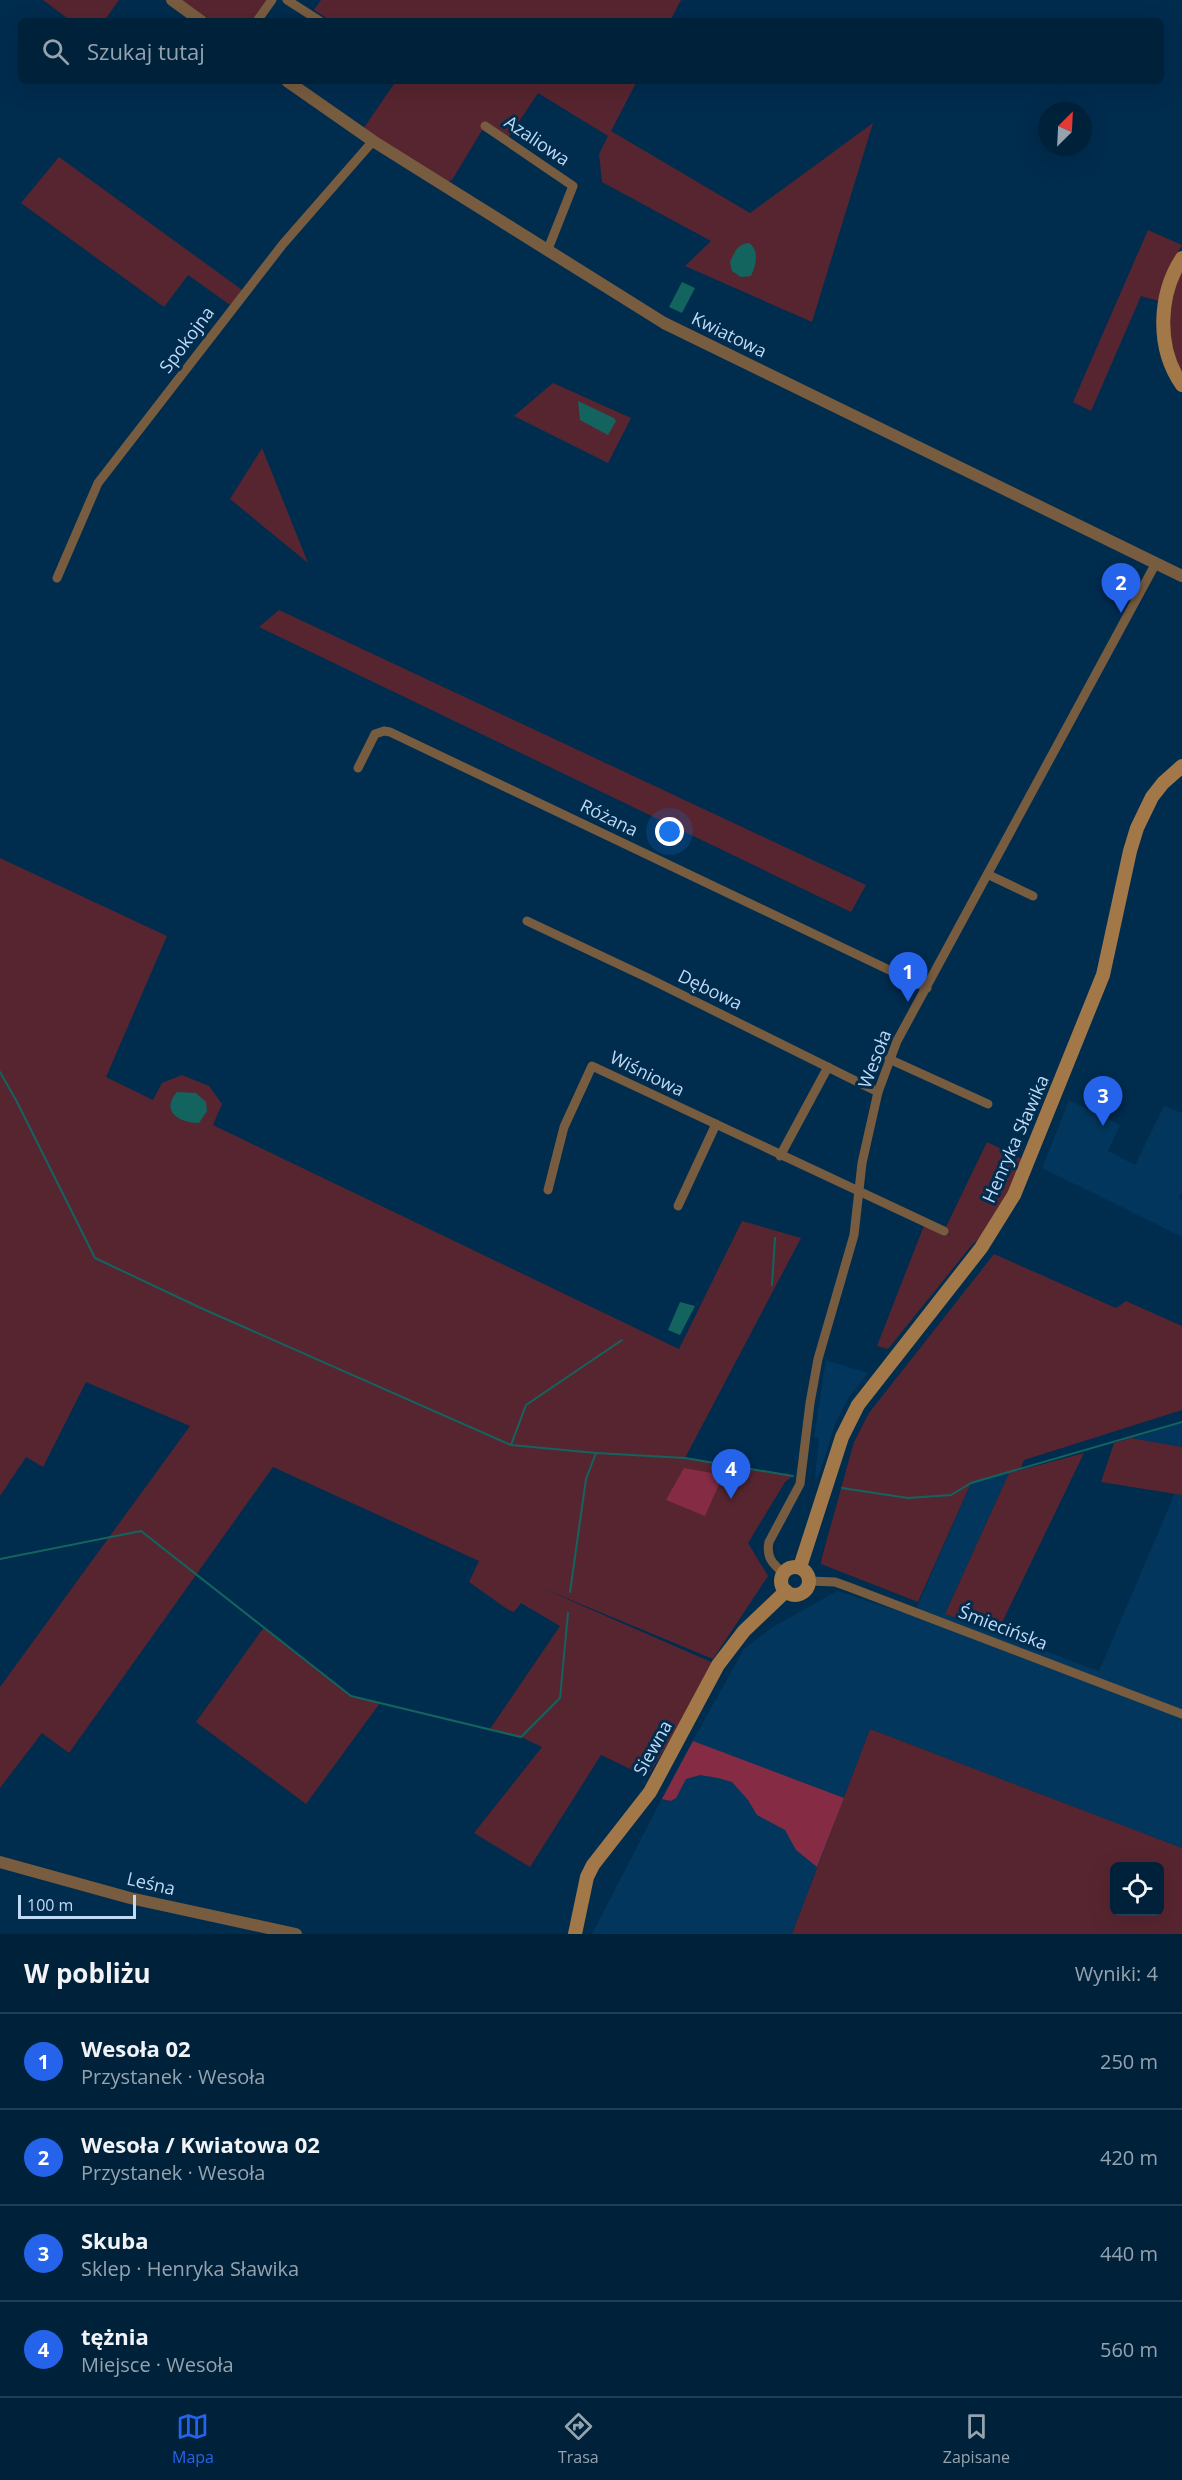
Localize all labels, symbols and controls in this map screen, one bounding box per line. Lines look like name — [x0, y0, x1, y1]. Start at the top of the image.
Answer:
search box — [18, 18, 1164, 84]
icon: search — [39, 35, 72, 68]
text: Szukaj tutaj — [87, 36, 205, 66]
north arrow — [1038, 102, 1092, 156]
street label: Azaliowa — [500, 110, 575, 171]
street label: Spokojna — [153, 301, 219, 378]
street label: Kwiatowa — [688, 306, 771, 363]
pin: 2 — [1102, 564, 1140, 613]
street label: Różana — [577, 793, 642, 841]
your location — [655, 817, 684, 846]
pin: 1 — [888, 952, 928, 1002]
street label: Dębowa — [674, 963, 747, 1015]
street label: Wesoła — [852, 1026, 896, 1091]
street label: Wiśniowa — [606, 1045, 689, 1101]
street label: Henryka Sławika — [976, 1071, 1054, 1206]
pin: 3 — [1084, 1076, 1122, 1126]
pin: 4 — [712, 1450, 750, 1499]
street label: Śmiecińska — [955, 1599, 1051, 1655]
street label: Siewna — [627, 1716, 677, 1779]
map controls — [1110, 1862, 1164, 1916]
button: locate — [1110, 1862, 1164, 1916]
street label: Leśna — [125, 1866, 178, 1900]
scale bar — [18, 1892, 136, 1920]
text: 100 m — [27, 1894, 73, 1916]
text: W pobliżu — [24, 1955, 151, 1991]
text: Wyniki: 4 — [1075, 1960, 1158, 1987]
text: Wesoła 02 — [81, 2033, 191, 2063]
text: 1 — [38, 2048, 49, 2075]
text: 250 m — [1100, 2048, 1158, 2075]
text: Przystanek · Wesoła — [81, 2063, 265, 2090]
text: Wesoła / Kwiatowa 02 — [81, 2129, 320, 2159]
text: 2 — [38, 2144, 49, 2171]
text: 420 m — [1100, 2144, 1158, 2171]
text: Przystanek · Wesoła — [81, 2159, 265, 2186]
text: Skuba — [81, 2225, 148, 2255]
text: 3 — [38, 2240, 49, 2267]
text: 440 m — [1100, 2240, 1158, 2267]
text: Sklep · Henryka Sławika — [81, 2255, 299, 2282]
text: tężnia — [81, 2321, 149, 2351]
text: 4 — [38, 2336, 49, 2363]
text: 560 m — [1100, 2336, 1158, 2363]
text: Miejsce · Wesoła — [81, 2351, 234, 2378]
tab: Mapa — [172, 2410, 214, 2468]
tab: Trasa — [558, 2410, 599, 2468]
tab: Zapisane — [943, 2410, 1010, 2468]

